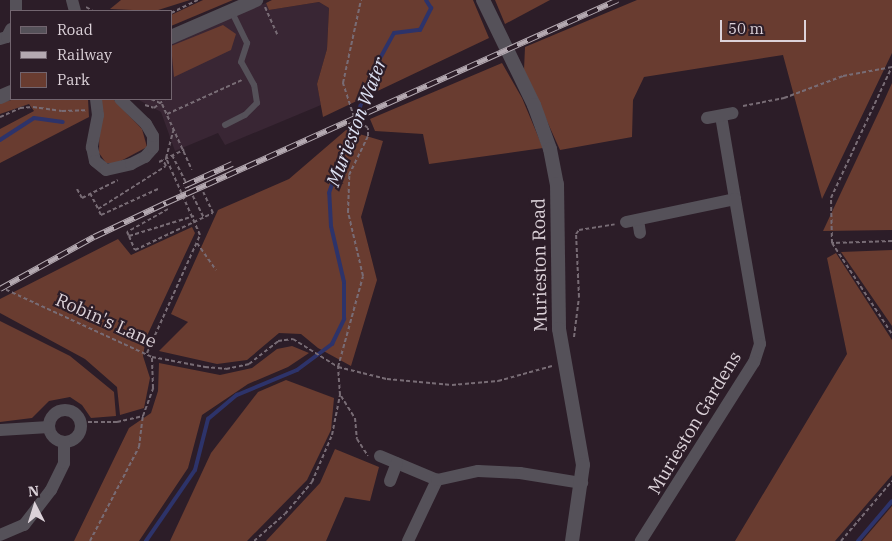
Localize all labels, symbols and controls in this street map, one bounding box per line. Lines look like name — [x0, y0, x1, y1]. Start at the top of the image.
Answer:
legend — [10, 10, 172, 100]
scale bar — [722, 10, 808, 42]
text: 50 m — [728, 19, 764, 38]
text: Road — [57, 20, 93, 39]
text: Railway — [57, 45, 112, 64]
water label: Murieston Water — [322, 54, 392, 190]
text: Park — [57, 70, 90, 89]
street label: Murieston Road — [528, 198, 552, 332]
street label: Robin's Lane — [52, 289, 160, 353]
street label: Murieston Gardens — [644, 348, 746, 498]
north arrow — [10, 481, 60, 531]
text: N — [27, 482, 40, 501]

